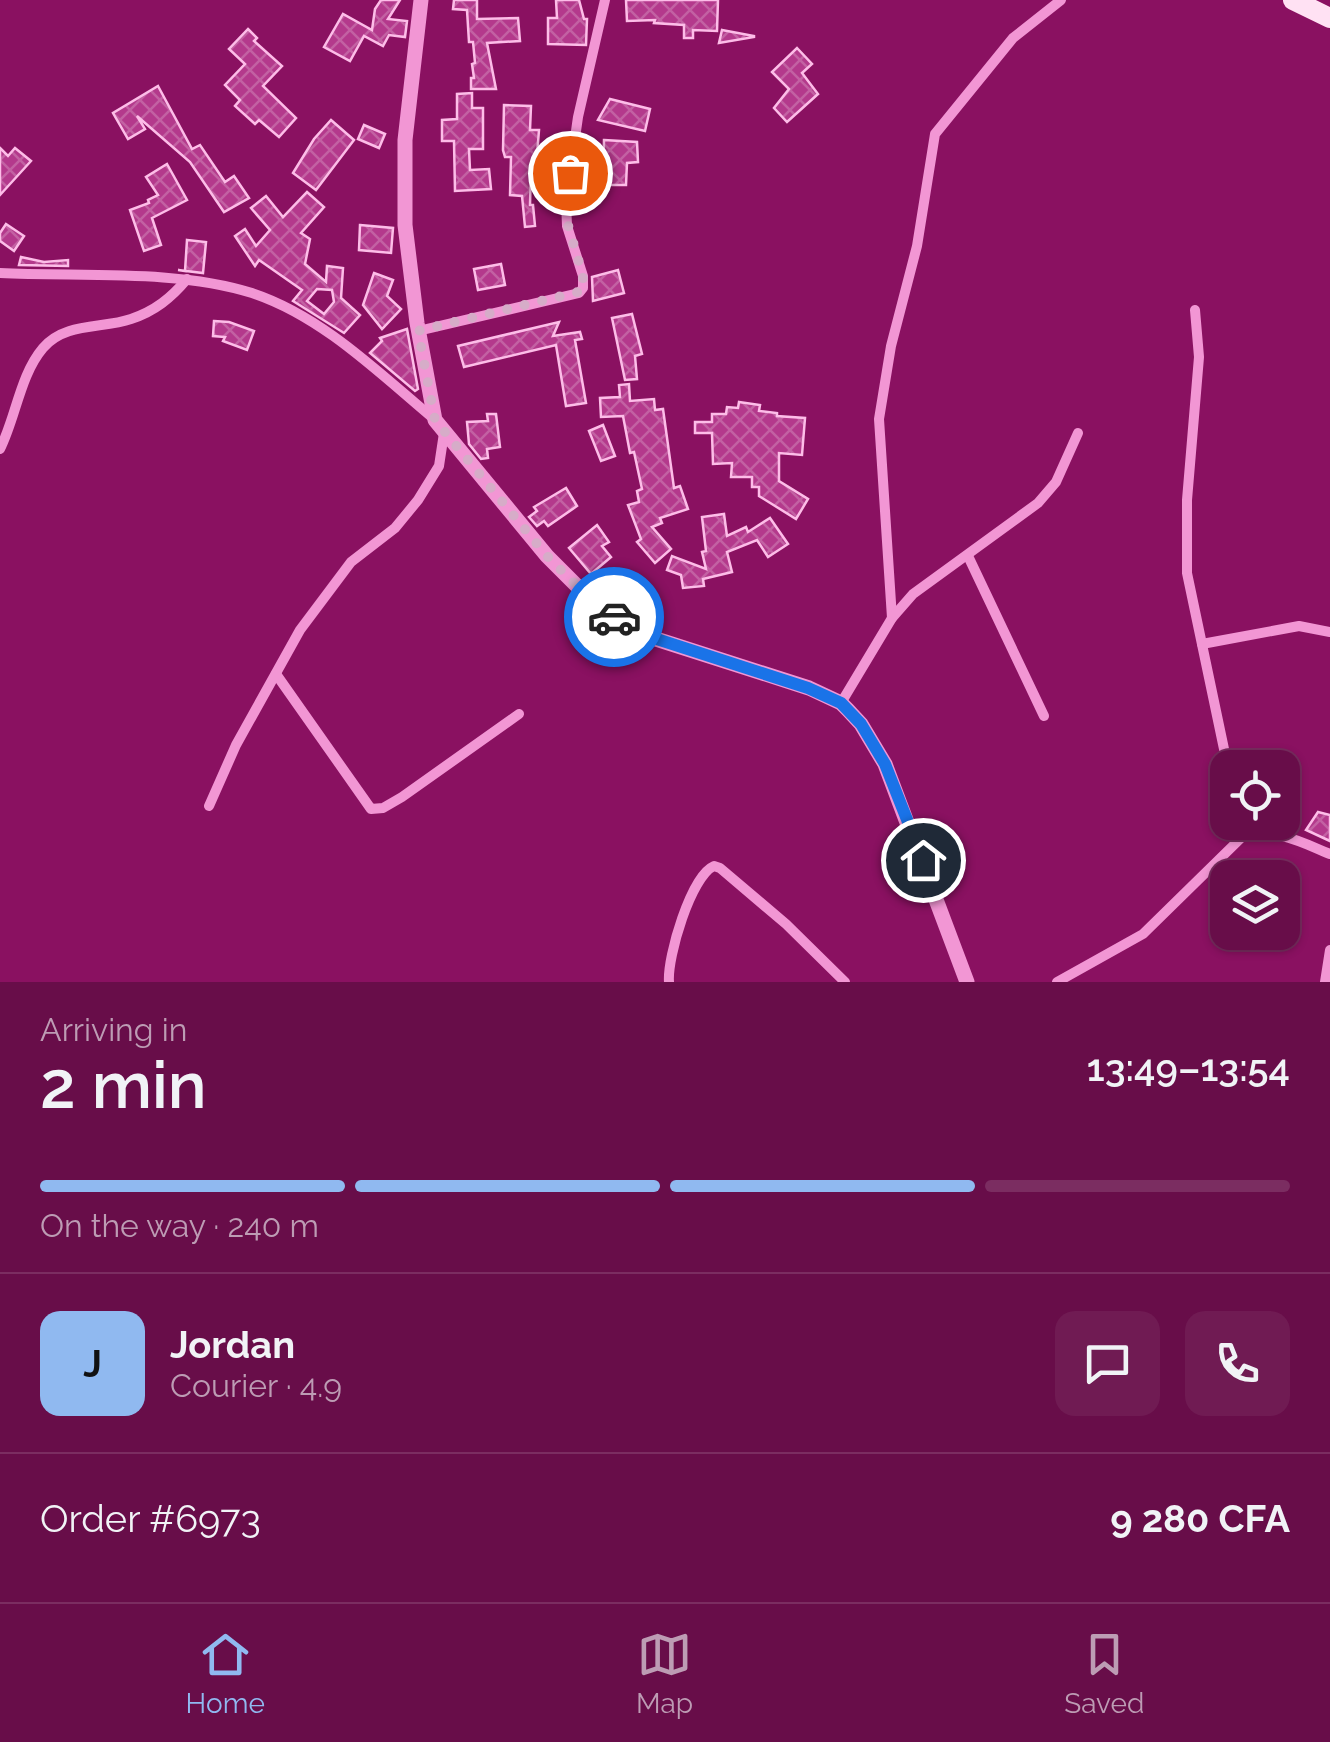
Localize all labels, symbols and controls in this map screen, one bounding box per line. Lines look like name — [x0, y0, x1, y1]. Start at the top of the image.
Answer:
pin — [528, 131, 613, 216]
icon: bag — [543, 146, 598, 201]
courier — [564, 567, 664, 667]
icon: car — [587, 590, 642, 645]
map controls — [1210, 750, 1300, 950]
button: locate — [1210, 750, 1300, 840]
pin — [881, 818, 966, 903]
icon: home — [896, 833, 951, 888]
button: layers — [1210, 860, 1300, 950]
text: Arriving in — [40, 1011, 187, 1048]
text: 13:49–13:54 — [1087, 1045, 1290, 1090]
text: 2 min — [40, 1047, 207, 1123]
text: On the way · 240 m — [40, 1207, 319, 1244]
button: chat — [1055, 1311, 1160, 1416]
button: phone — [1185, 1311, 1290, 1416]
text: Jordan — [170, 1322, 295, 1367]
text: J — [83, 1341, 102, 1386]
text: Courier · 4.9 — [170, 1367, 342, 1404]
text: Order #6973 — [40, 1496, 261, 1541]
text: 9 280 CFA — [1110, 1496, 1290, 1541]
tab: Home — [186, 1627, 265, 1720]
tab: Map — [636, 1627, 693, 1720]
tab: Saved — [1064, 1627, 1144, 1720]

